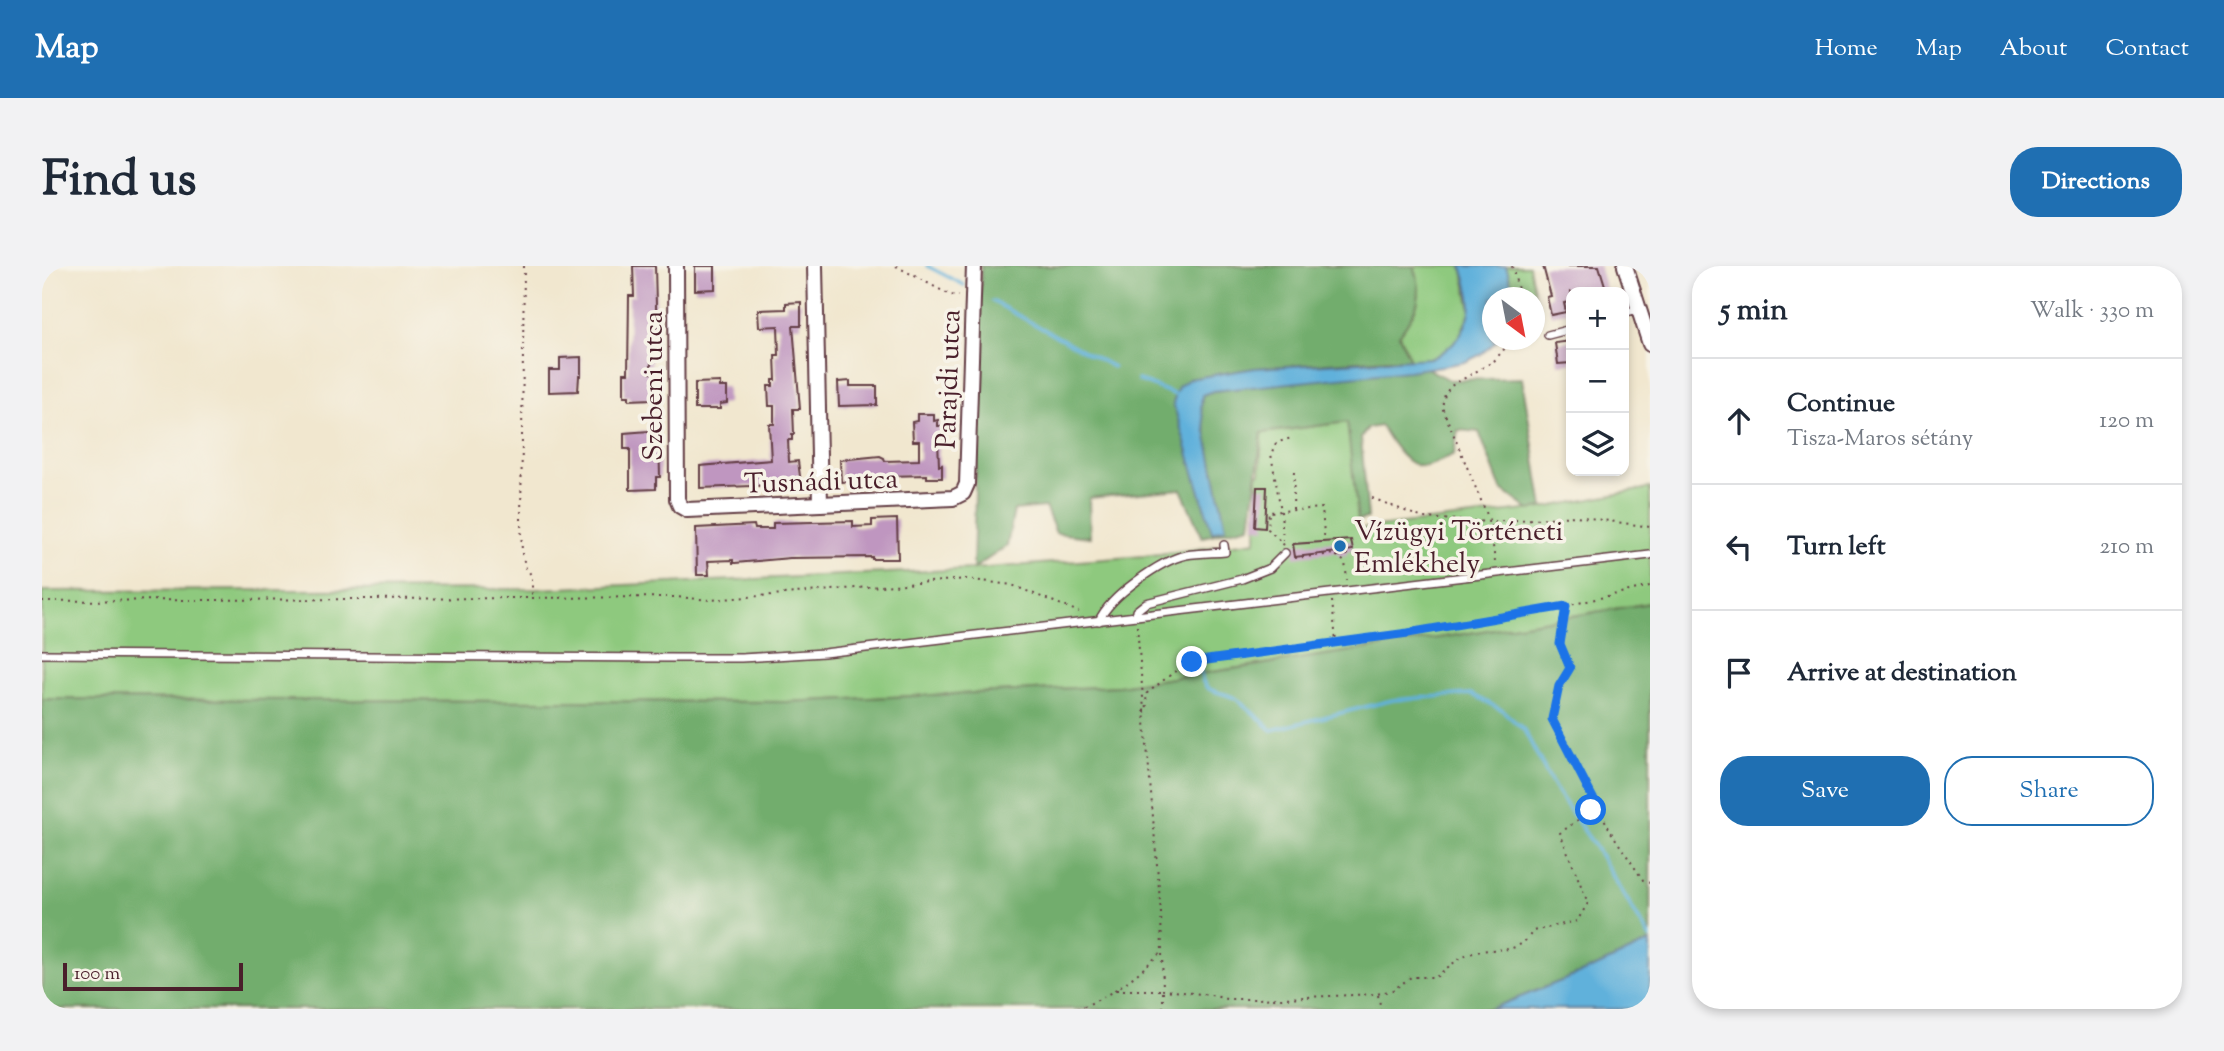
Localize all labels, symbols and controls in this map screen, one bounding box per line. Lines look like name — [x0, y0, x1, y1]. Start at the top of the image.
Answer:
text: Map — [35, 25, 99, 73]
text: Home — [1815, 32, 1878, 66]
text: Map — [1916, 32, 1962, 66]
text: About — [2000, 32, 2067, 66]
text: Contact — [2105, 32, 2189, 66]
text: Find us — [42, 147, 196, 217]
button: Directions — [2010, 147, 2182, 217]
north arrow — [1482, 287, 1545, 350]
map controls — [1566, 287, 1629, 476]
button: + — [1566, 287, 1629, 350]
text: 5 min — [1720, 290, 1788, 333]
text: Walk · 330 m — [2030, 295, 2154, 328]
street label: Parajdi utca — [928, 308, 972, 450]
street label: Szebeni utca — [635, 311, 675, 461]
button: − — [1566, 350, 1629, 413]
text: Continue — [1787, 386, 1895, 423]
icon: ahead — [1720, 402, 1758, 440]
text: 120 m — [2099, 405, 2154, 438]
button: layers — [1566, 413, 1629, 476]
text: Tisza-Maros sétány — [1787, 423, 1973, 456]
street label: Tusnádi utca — [743, 460, 899, 506]
place label: Vízügyi Történeti Emlékhely — [1354, 513, 1564, 585]
icon: left — [1720, 528, 1758, 566]
text: Turn left — [1787, 529, 1886, 566]
text: 210 m — [2100, 531, 2154, 564]
marker: Vízügyi Történeti Emlékhely — [1332, 538, 1348, 554]
route end — [1176, 646, 1207, 677]
icon: arrive — [1720, 654, 1758, 692]
text: Arrive at destination — [1787, 655, 2017, 692]
button: Save — [1720, 756, 1930, 826]
button: Share — [1944, 756, 2154, 826]
route start — [1575, 794, 1606, 825]
scale bar — [63, 960, 243, 992]
text: 100 m — [74, 961, 120, 988]

